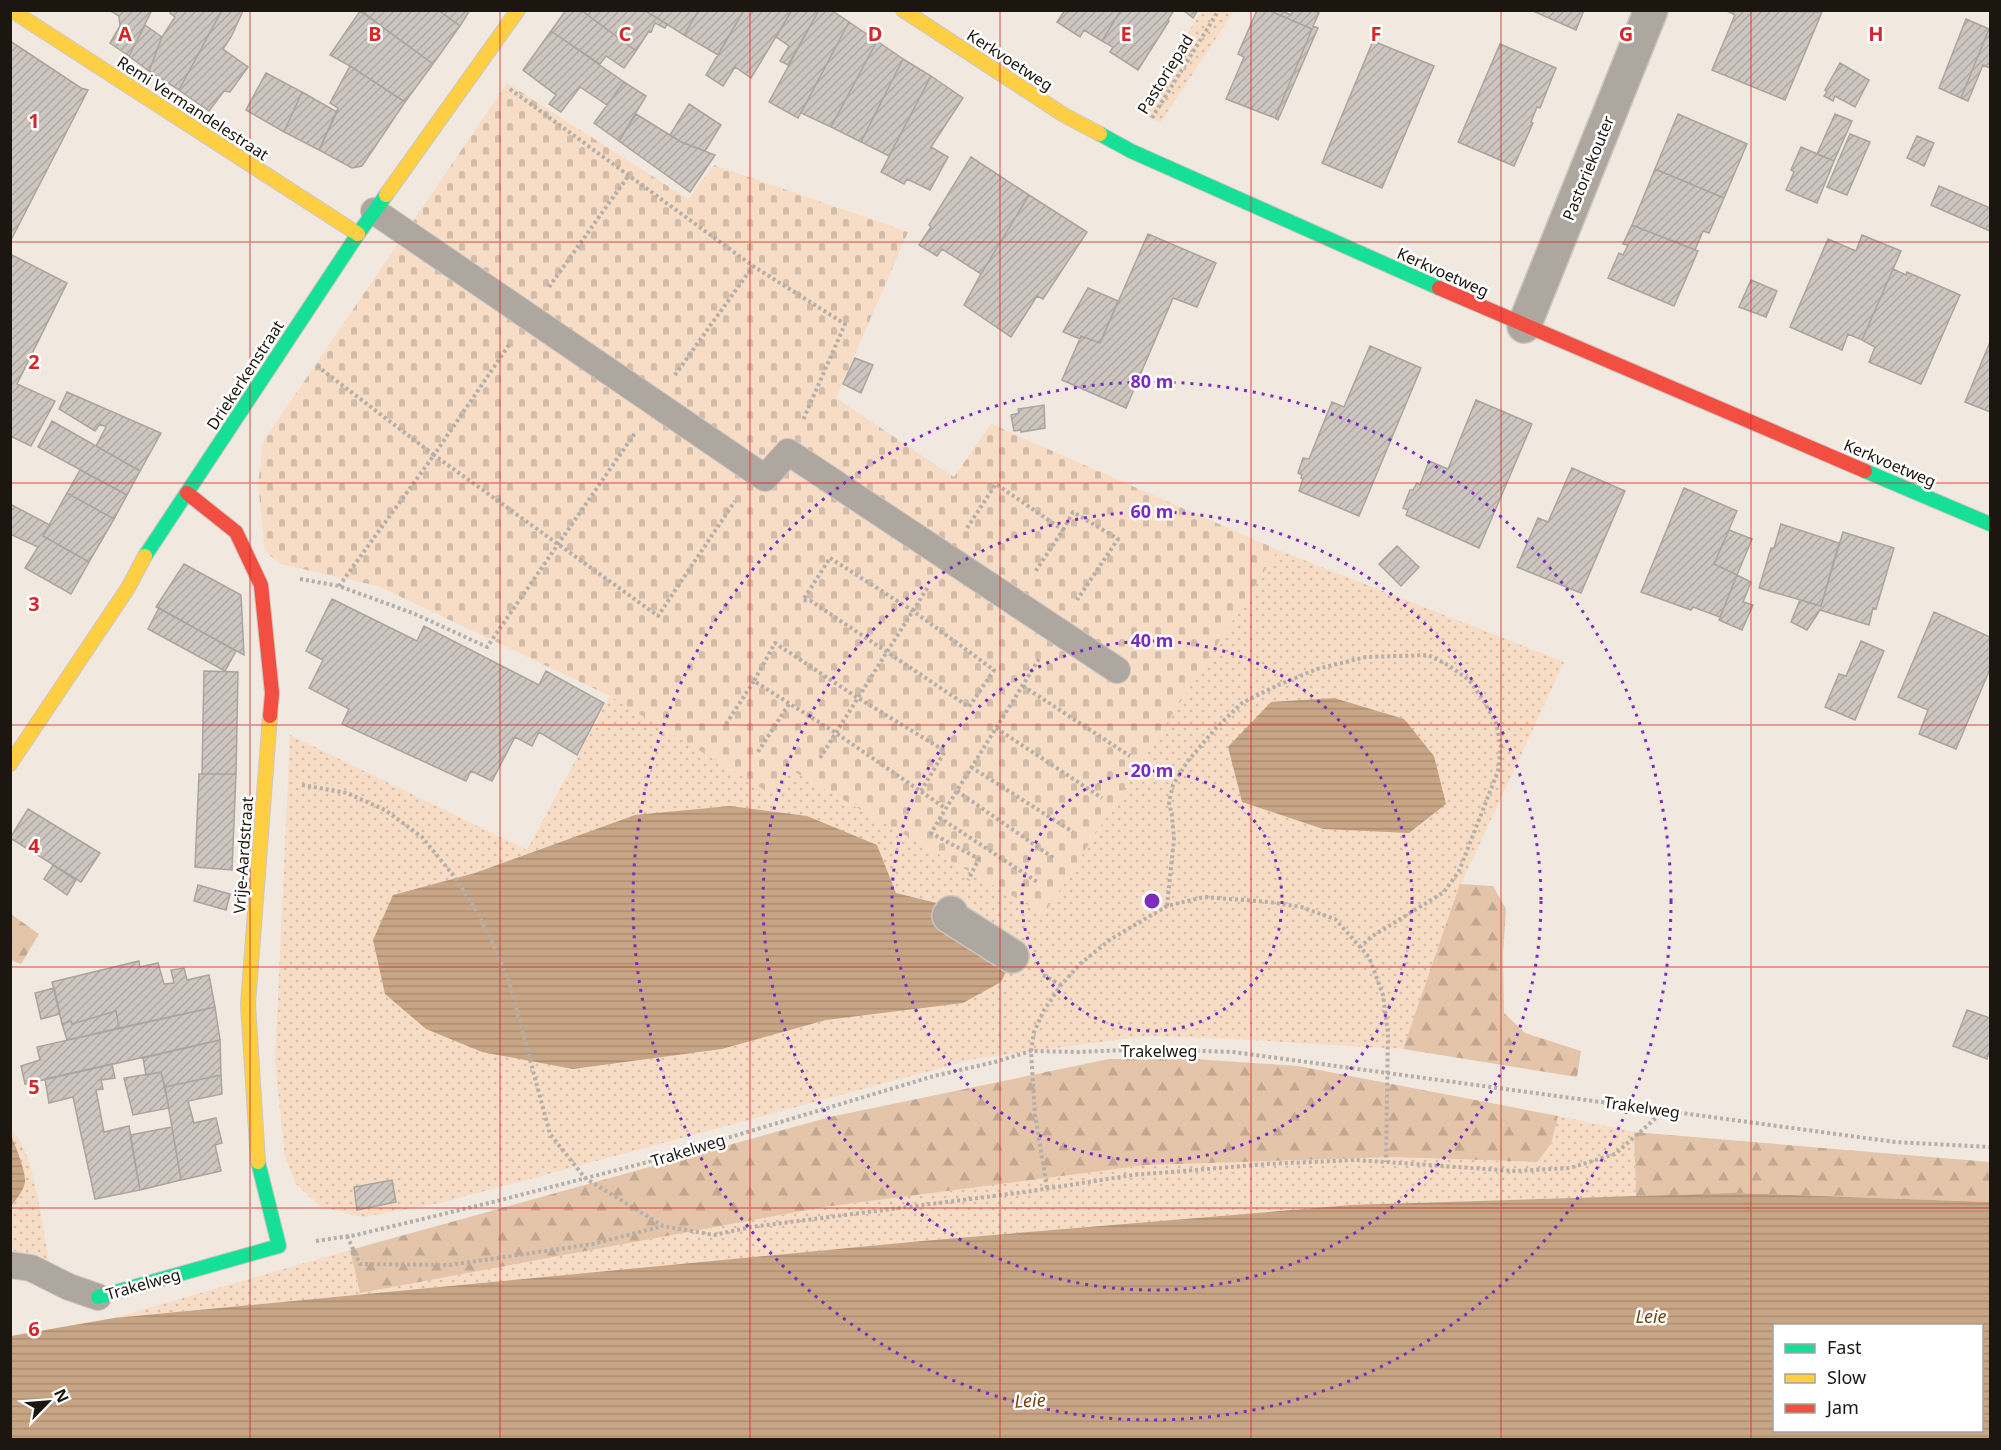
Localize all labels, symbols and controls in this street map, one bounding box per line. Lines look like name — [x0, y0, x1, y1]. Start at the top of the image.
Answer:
text: A — [118, 20, 132, 47]
text: B — [368, 20, 382, 47]
text: C — [619, 20, 632, 47]
text: D — [868, 20, 882, 47]
text: E — [1120, 20, 1132, 47]
text: F — [1371, 20, 1381, 47]
text: G — [1619, 20, 1633, 47]
text: H — [1868, 20, 1884, 47]
street label: Kerkvoetweg — [963, 24, 1057, 96]
street label: Pastoriepad — [1132, 30, 1198, 118]
street label: Remi Vermandelestraat — [113, 51, 273, 165]
text: 1 — [28, 107, 40, 134]
street label: Pastoriekouter — [1557, 112, 1619, 224]
street label: Kerkvoetweg — [1394, 242, 1492, 302]
street label: Driekerkenstraat — [201, 316, 289, 434]
text: 2 — [28, 348, 40, 375]
text: 80 m — [1131, 369, 1173, 393]
street label: Kerkvoetweg — [1841, 434, 1939, 492]
text: 60 m — [1131, 499, 1173, 523]
text: 3 — [28, 590, 40, 617]
text: 40 m — [1131, 628, 1173, 652]
text: 20 m — [1131, 758, 1173, 782]
street label: Vrije-Aardstraat — [228, 796, 258, 914]
text: 4 — [28, 832, 40, 859]
centre of rings — [1142, 891, 1162, 911]
street label: Trakelweg — [1121, 1040, 1197, 1062]
text: 5 — [28, 1073, 40, 1100]
street label: Trakelweg — [1603, 1091, 1681, 1123]
street label: Trakelweg — [648, 1128, 728, 1172]
street label: Trakelweg — [103, 1263, 183, 1305]
water label: Leie — [1635, 1304, 1667, 1328]
text: 6 — [28, 1315, 40, 1342]
legend — [1773, 1324, 1983, 1432]
text: Fast — [1827, 1335, 1862, 1359]
text: Slow — [1827, 1365, 1866, 1389]
north arrow — [18, 1372, 78, 1432]
text: N — [49, 1385, 74, 1406]
water label: Leie — [1014, 1387, 1046, 1413]
text: Jam — [1825, 1395, 1859, 1419]

